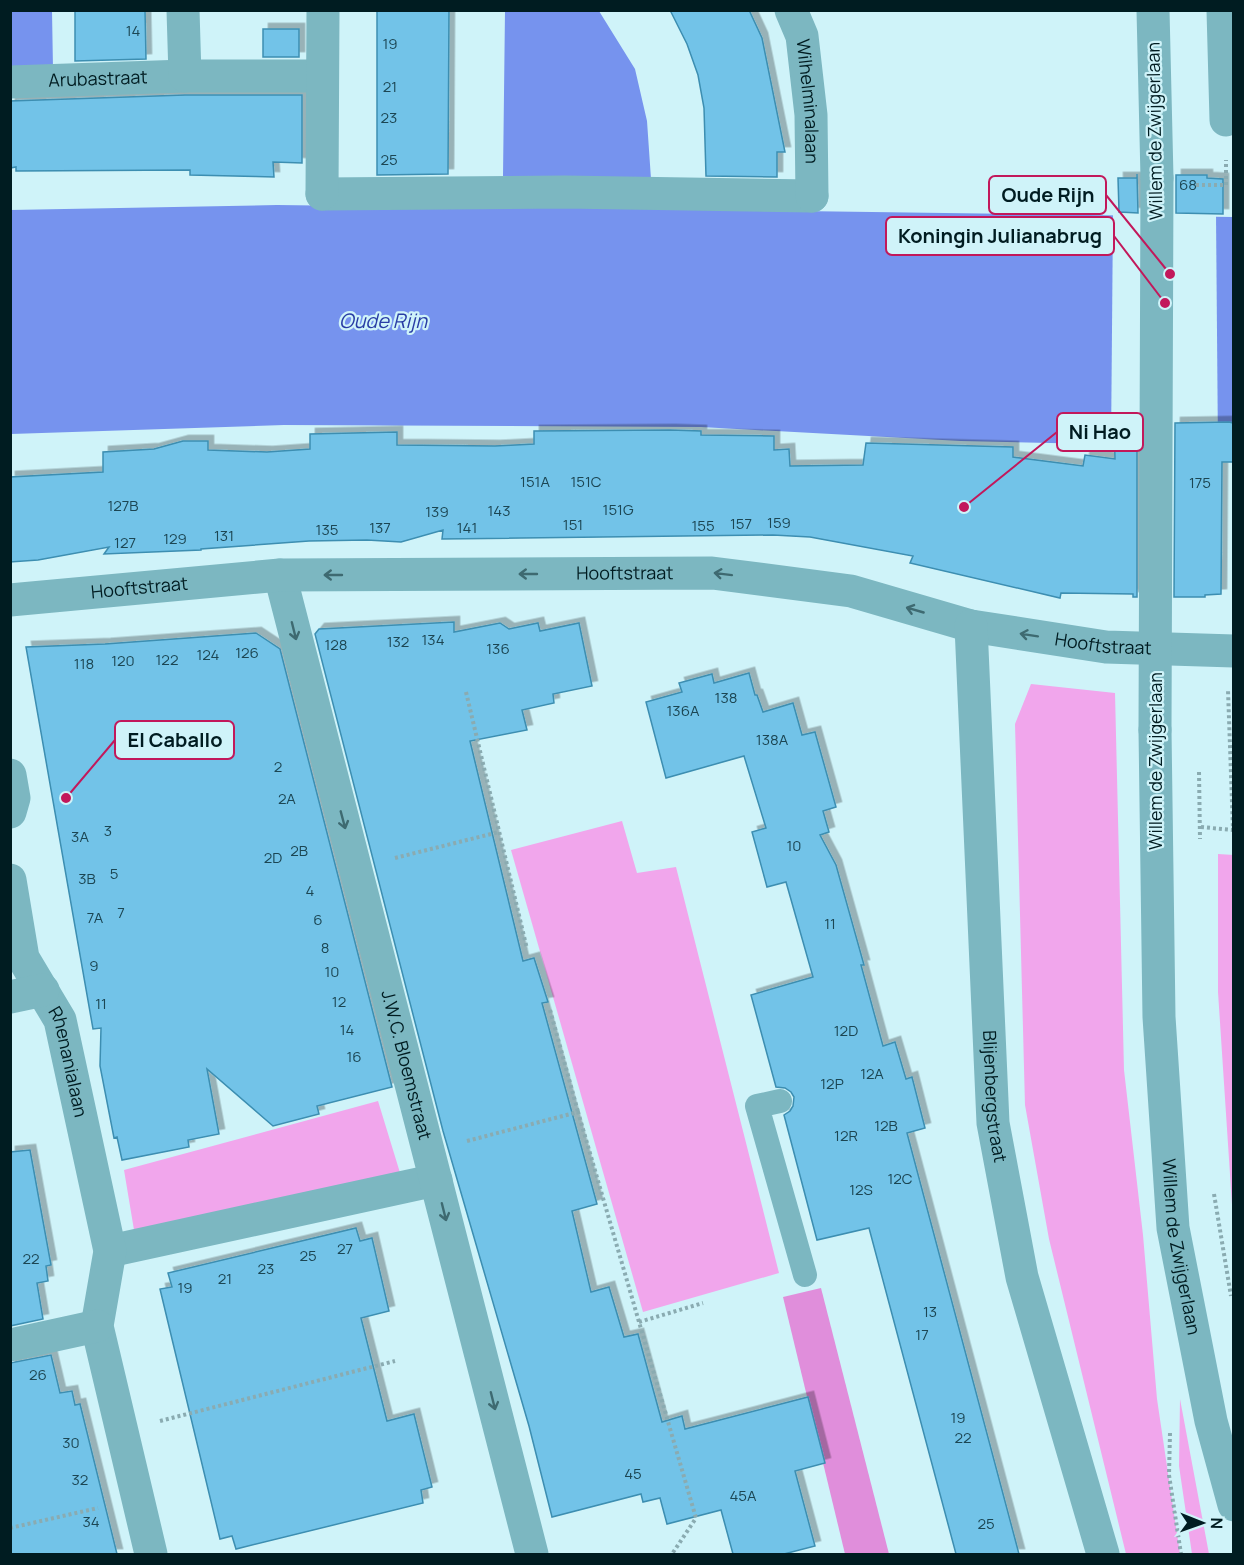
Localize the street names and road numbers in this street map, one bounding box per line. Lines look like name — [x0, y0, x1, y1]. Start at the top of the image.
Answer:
street label: Wilhelminalaan — [791, 38, 825, 164]
street label: Willem de Zwijgerlaan — [1140, 42, 1168, 220]
street label: Arubastraat — [48, 64, 148, 92]
street label: Hooftstraat — [576, 560, 674, 585]
street label: Hooftstraat — [90, 571, 189, 603]
street label: Hooftstraat — [1053, 626, 1152, 659]
street label: Willem de Zwijgerlaan — [1143, 672, 1167, 850]
street label: J.W.C. Bloemstraat — [376, 987, 438, 1142]
street label: Rhenanialaan — [44, 1002, 94, 1119]
street label: Blijenbergstraat — [978, 1030, 1013, 1164]
street label: Willem de Zwijgerlaan — [1157, 1158, 1207, 1337]

